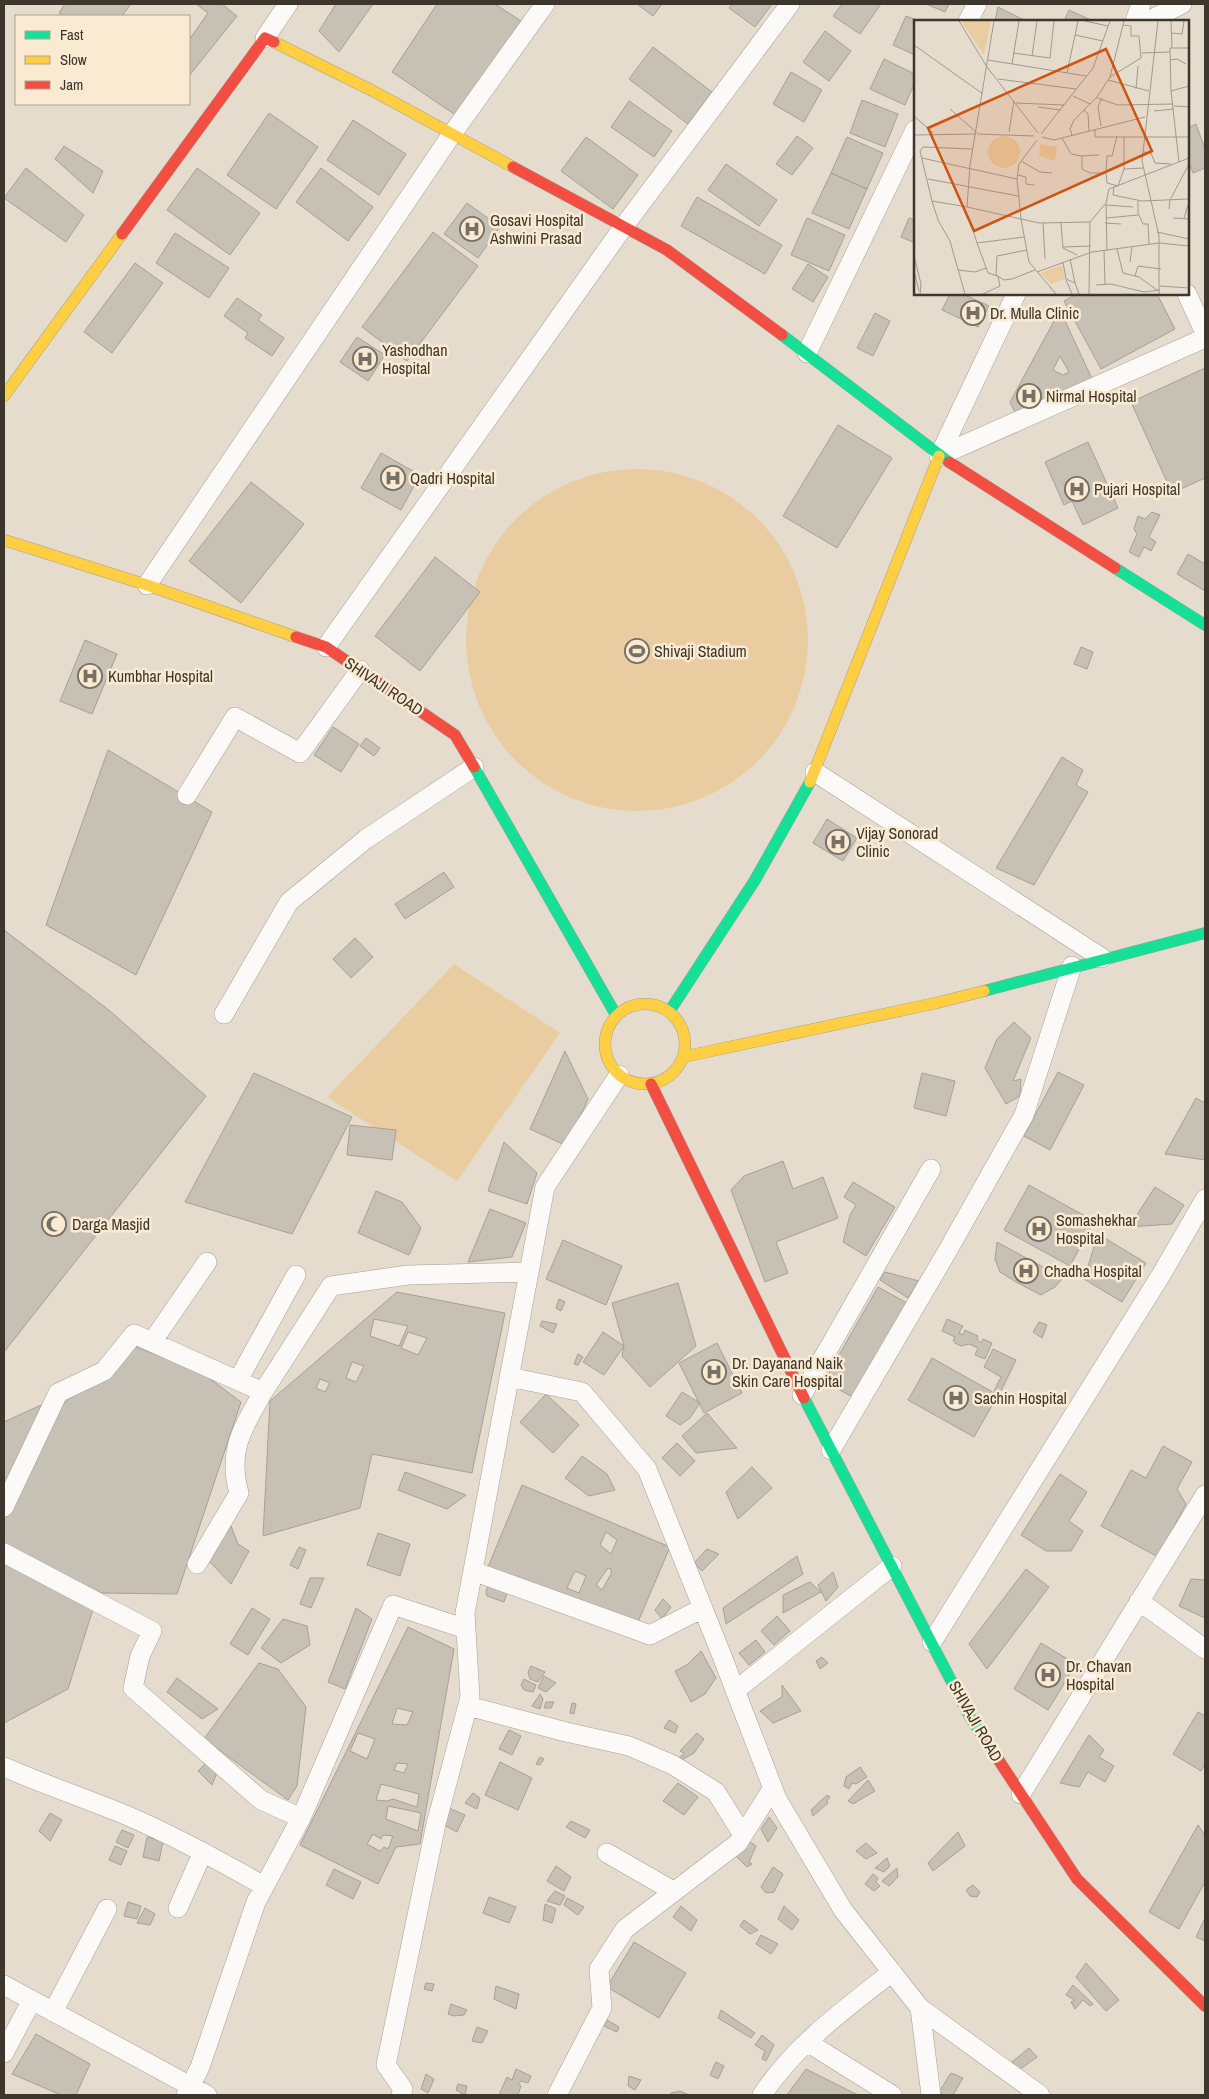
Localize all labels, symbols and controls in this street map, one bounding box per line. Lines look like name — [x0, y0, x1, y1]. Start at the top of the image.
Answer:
legend — [15, 15, 190, 105]
inset map — [914, 20, 1189, 295]
text: Fast — [60, 24, 84, 45]
text: Slow — [60, 49, 87, 70]
text: Jam — [60, 74, 83, 95]
place label: Gosavi Hospital Ashwini Prasad — [489, 209, 583, 249]
hospital icon: Gosavi Hospital Ashwini Prasad — [459, 216, 485, 242]
hospital icon: Dr. Mulla Clinic — [960, 300, 986, 326]
place label: Dr. Mulla Clinic — [990, 302, 1079, 324]
place label: Yashodhan Hospital — [382, 339, 447, 379]
hospital icon: Yashodhan Hospital — [352, 346, 378, 372]
hospital icon: Nirmal Hospital — [1016, 383, 1042, 409]
place label: Nirmal Hospital — [1046, 385, 1136, 407]
hospital icon: Qadri Hospital — [380, 465, 406, 491]
place label: Qadri Hospital — [410, 467, 495, 489]
hospital icon: Pujari Hospital — [1064, 476, 1090, 502]
place label: Pujari Hospital — [1094, 478, 1180, 500]
sports icon: Shivaji Stadium — [624, 638, 650, 664]
place label: Shivaji Stadium — [654, 640, 747, 662]
street label: SHIVAJI ROAD — [340, 652, 428, 720]
hospital icon: Kumbhar Hospital — [77, 663, 103, 689]
place label: Kumbhar Hospital — [108, 665, 213, 687]
place label: Vijay Sonorad Clinic — [856, 822, 938, 862]
hospital icon: Vijay Sonorad Clinic — [825, 829, 851, 855]
place label: Somashekhar Hospital — [1056, 1209, 1138, 1249]
mosque icon: Darga Masjid — [41, 1211, 67, 1237]
place label: Darga Masjid — [72, 1213, 150, 1235]
hospital icon: Somashekhar Hospital — [1026, 1216, 1052, 1242]
hospital icon: Chadha Hospital — [1013, 1258, 1039, 1284]
place label: Chadha Hospital — [1044, 1260, 1142, 1282]
place label: Dr. Dayanand Naik Skin Care Hospital — [732, 1352, 843, 1392]
hospital icon: Dr. Dayanand Naik Skin Care Hospital — [701, 1359, 727, 1385]
hospital icon: Sachin Hospital — [943, 1385, 969, 1411]
place label: Sachin Hospital — [974, 1387, 1067, 1409]
place label: Dr. Chavan Hospital — [1066, 1655, 1132, 1695]
hospital icon: Dr. Chavan Hospital — [1035, 1662, 1061, 1688]
street label: SHIVAJI ROAD — [944, 1676, 1008, 1766]

